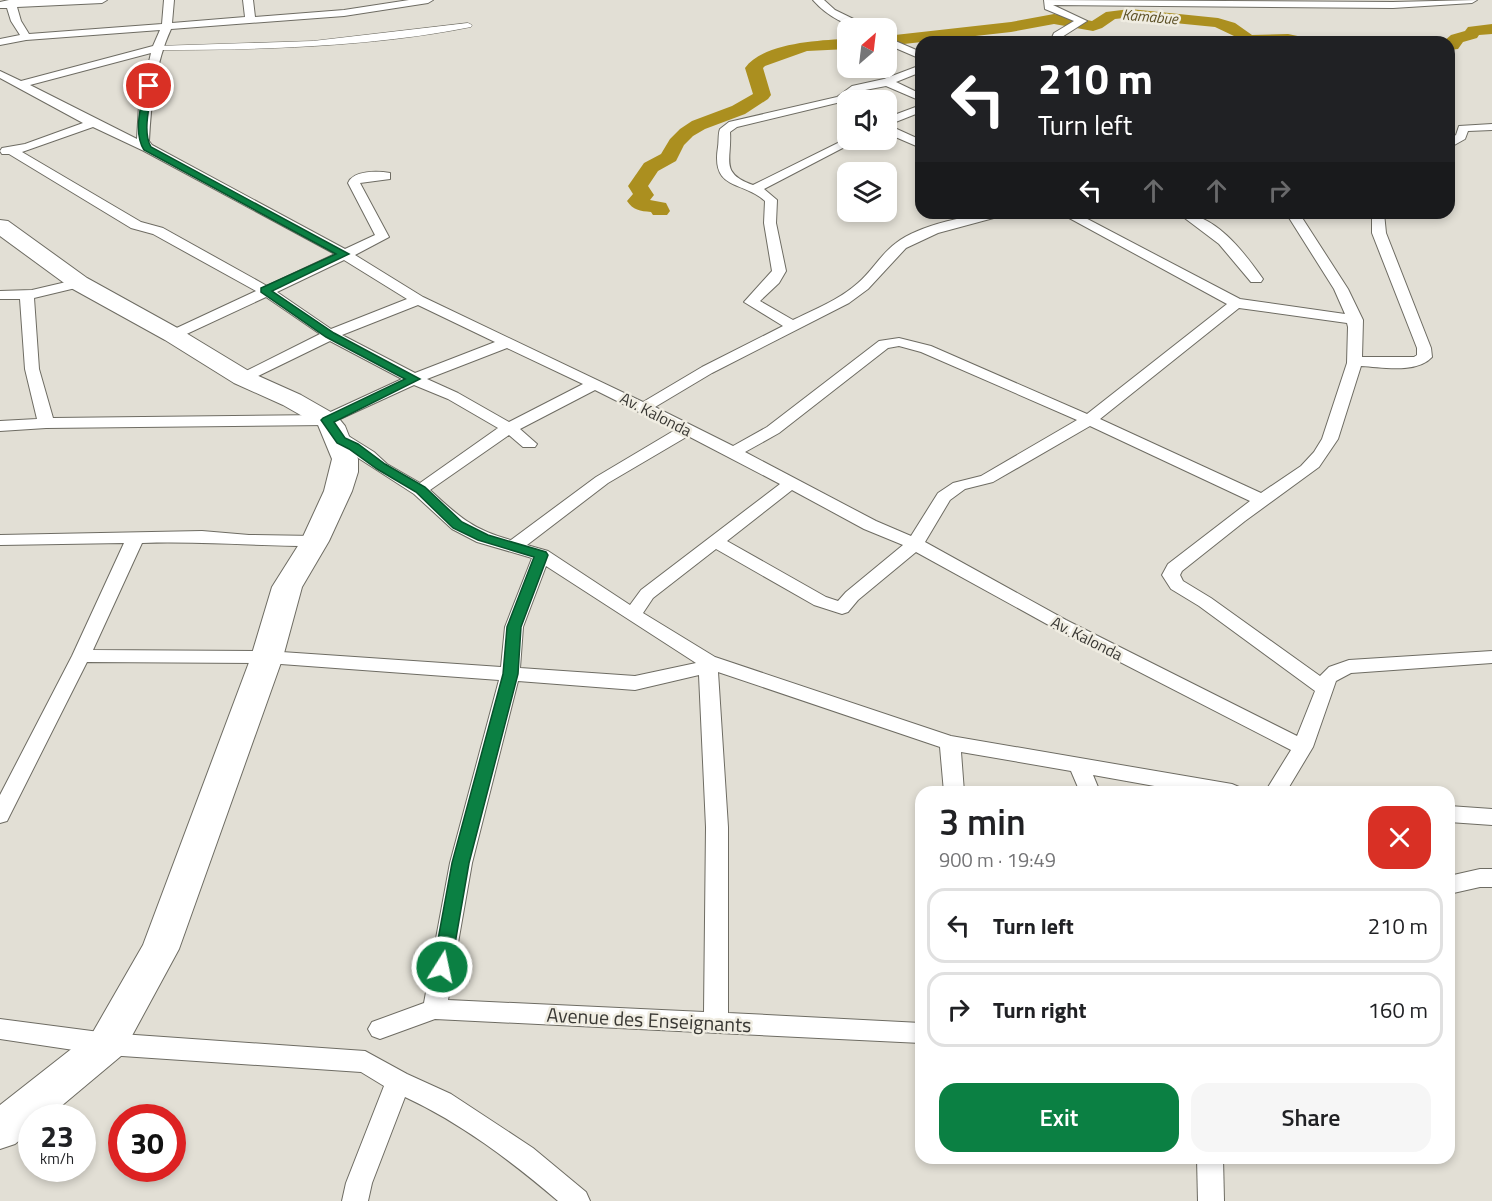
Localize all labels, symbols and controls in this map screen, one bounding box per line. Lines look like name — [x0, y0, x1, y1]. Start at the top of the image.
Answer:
water label: Kamabue — [1121, 3, 1180, 30]
north arrow — [837, 18, 897, 78]
map controls — [837, 18, 897, 222]
text: 210 m — [1038, 46, 1153, 110]
pin — [123, 60, 174, 111]
icon: left — [939, 60, 1017, 138]
icon: arrive — [132, 69, 165, 102]
button: sound — [837, 90, 897, 150]
text: Turn left — [1038, 104, 1132, 145]
button: layers — [837, 162, 897, 222]
icon: left — [1074, 174, 1107, 207]
icon: ahead — [1137, 174, 1170, 207]
icon: ahead — [1200, 174, 1233, 207]
icon: right — [1263, 174, 1296, 207]
street label: Av. Kalonda — [616, 386, 696, 442]
street label: Av. Kalonda — [1047, 610, 1127, 666]
text: 3 min — [939, 794, 1026, 849]
button: close — [1368, 806, 1431, 869]
text: 900 m · 19:49 — [939, 844, 1056, 875]
icon: left — [942, 909, 975, 942]
text: Turn left — [993, 909, 1074, 943]
text: 210 m — [1368, 909, 1428, 943]
position arrow — [410, 935, 474, 999]
icon: right — [942, 993, 975, 1026]
text: Turn right — [993, 993, 1087, 1027]
text: 160 m — [1368, 993, 1428, 1027]
street label: Avenue des Enseignants — [546, 999, 752, 1040]
button: Exit — [939, 1083, 1179, 1152]
button: Share — [1191, 1083, 1431, 1152]
speed limit sign: 30 — [108, 1104, 186, 1182]
text: 23 — [40, 1113, 74, 1159]
text: km/h — [40, 1147, 74, 1170]

